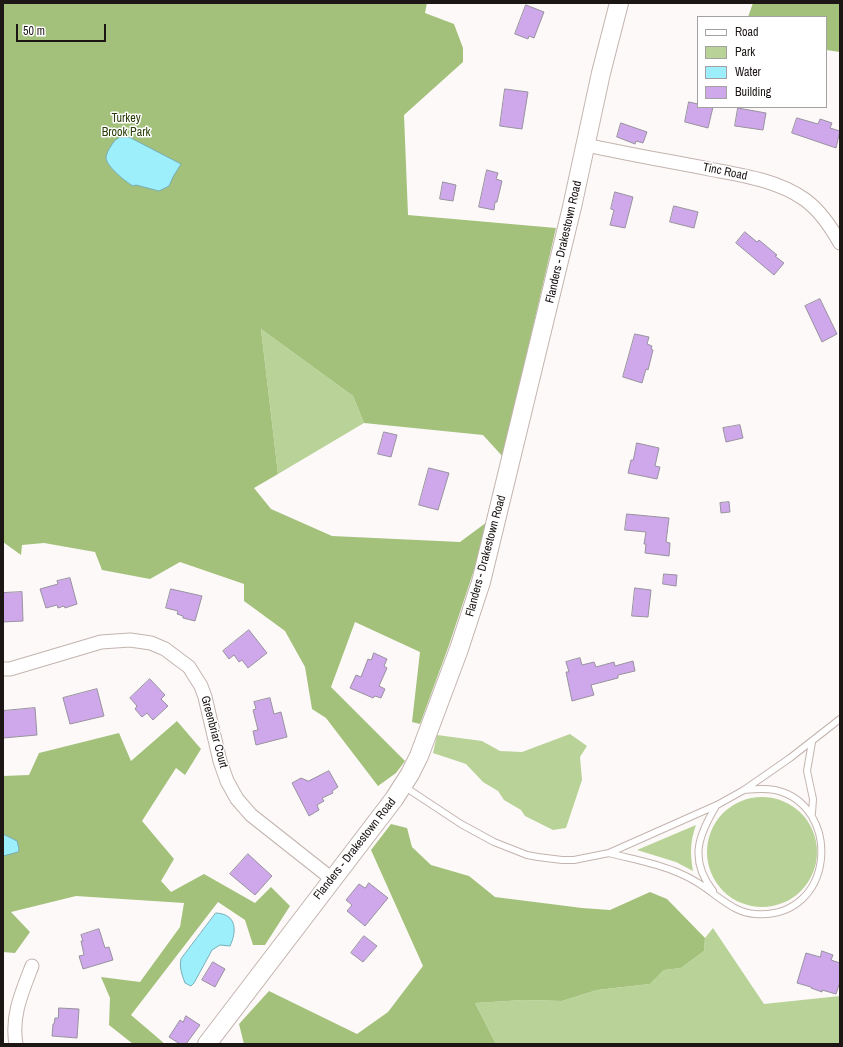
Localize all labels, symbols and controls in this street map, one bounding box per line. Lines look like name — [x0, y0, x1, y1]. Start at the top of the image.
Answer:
scale bar — [18, 16, 108, 42]
legend — [697, 16, 827, 108]
text: 50 m — [23, 23, 45, 39]
text: Road — [735, 24, 759, 40]
text: Park — [735, 44, 755, 60]
text: Water — [735, 64, 761, 80]
text: Building — [735, 84, 771, 100]
park label: Turkey Brook Park — [102, 112, 150, 140]
street label: Tinc Road — [701, 160, 749, 184]
street label: Flanders - Drakestown Road — [543, 179, 585, 305]
street label: Flanders - Drakestown Road — [463, 494, 509, 618]
street label: Greenbriar Court — [197, 694, 231, 770]
street label: Flanders - Drakestown Road — [311, 795, 399, 903]

